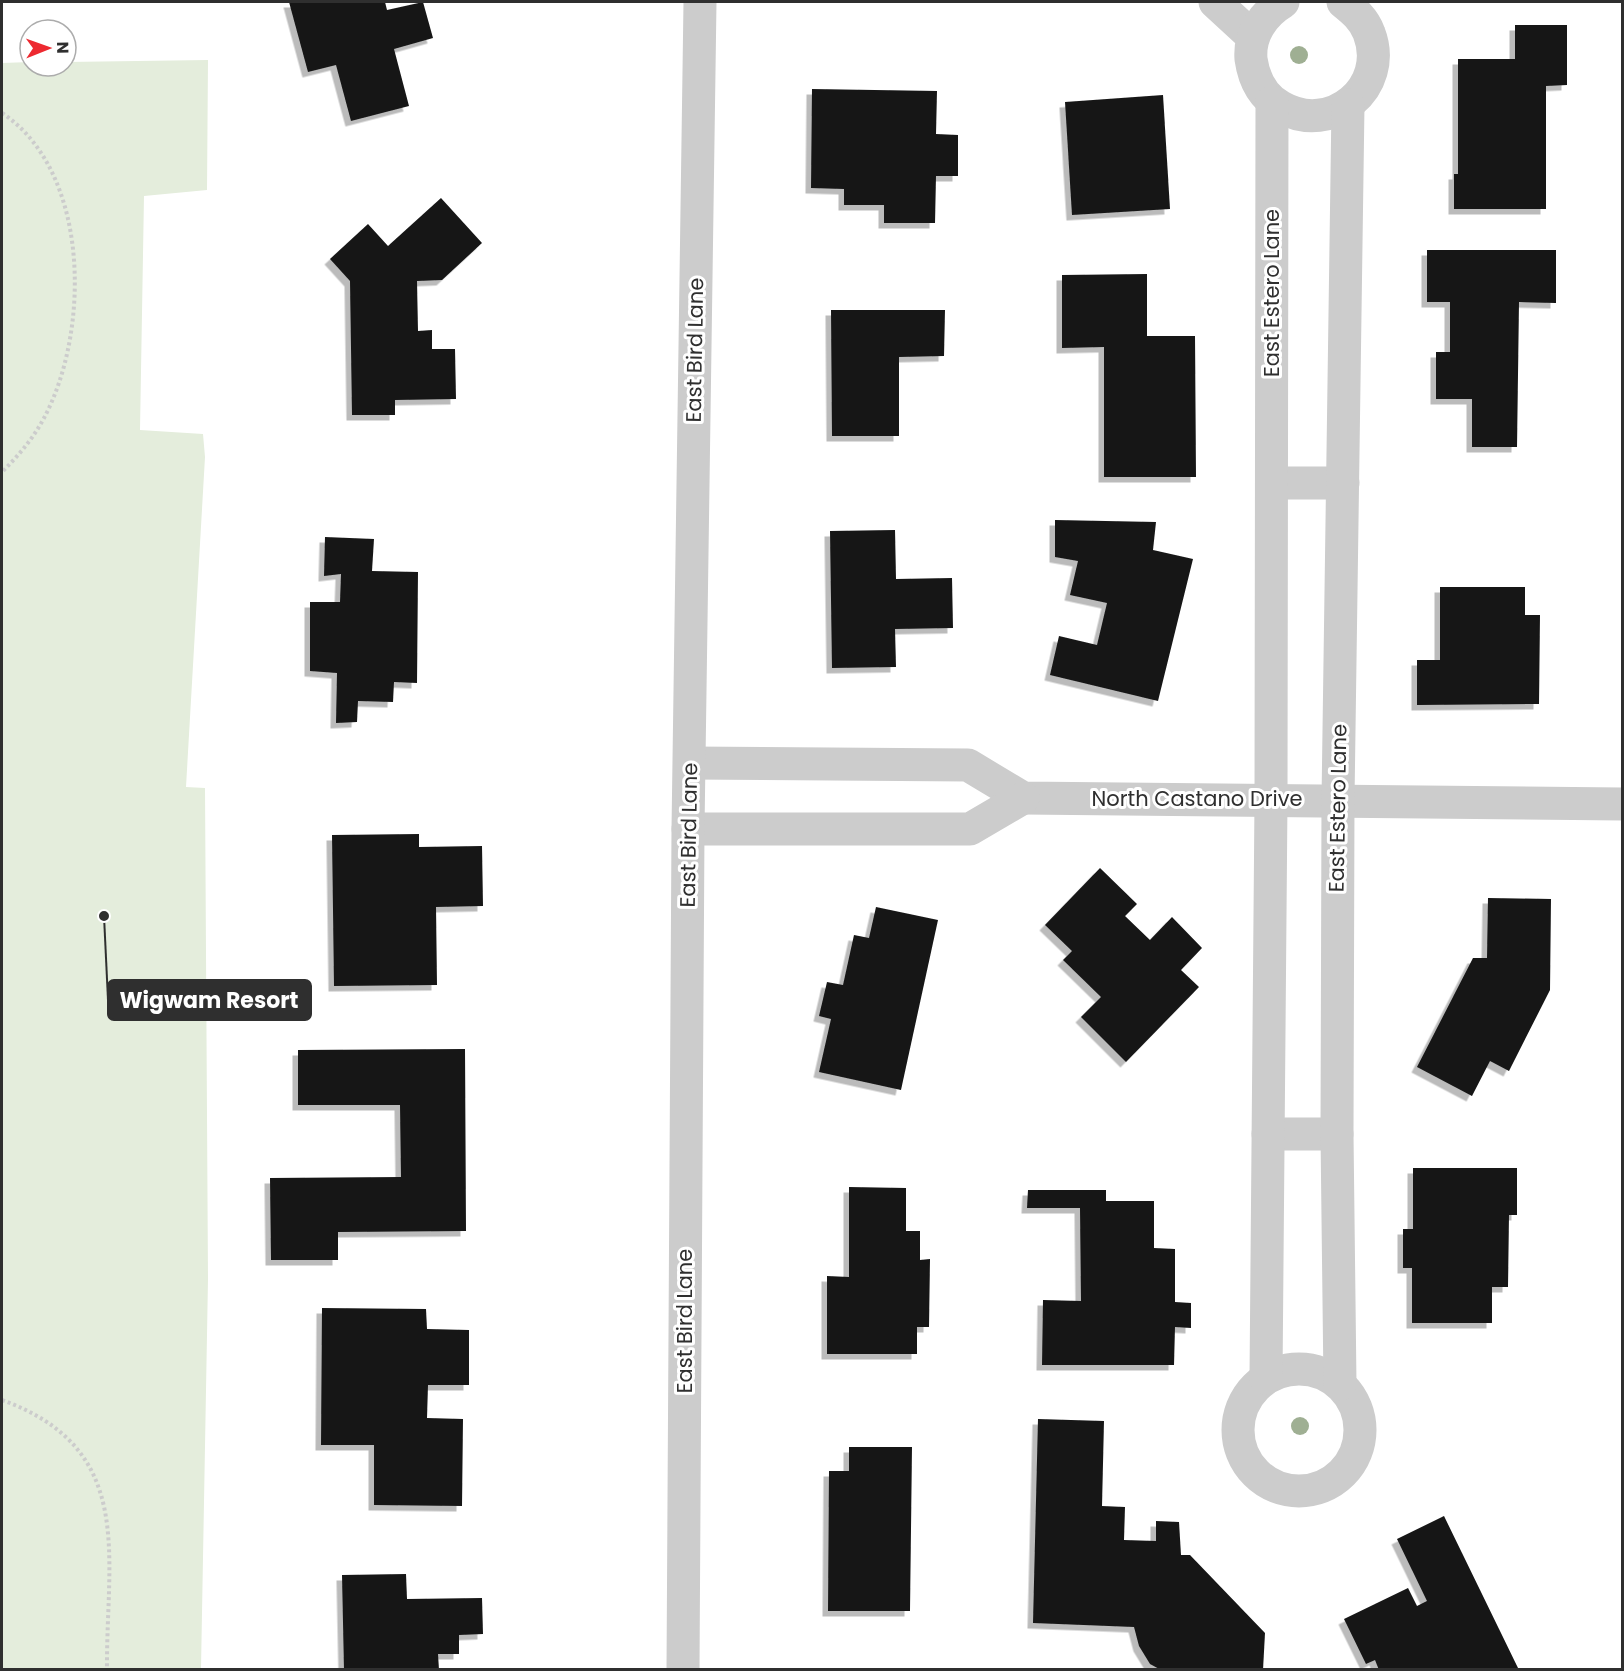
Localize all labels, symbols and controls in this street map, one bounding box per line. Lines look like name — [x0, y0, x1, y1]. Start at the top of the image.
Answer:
north arrow — [18, 18, 78, 78]
text: N — [51, 42, 74, 54]
street label: East Estero Lane — [1257, 209, 1286, 377]
street label: East Bird Lane — [679, 277, 710, 423]
street label: East Estero Lane — [1322, 724, 1353, 892]
street label: East Bird Lane — [673, 762, 704, 908]
street label: North Castano Drive — [1091, 784, 1303, 813]
callout: Wigwam Resort — [108, 980, 311, 1020]
text: Wigwam Resort — [119, 985, 299, 1016]
street label: East Bird Lane — [670, 1249, 699, 1393]

